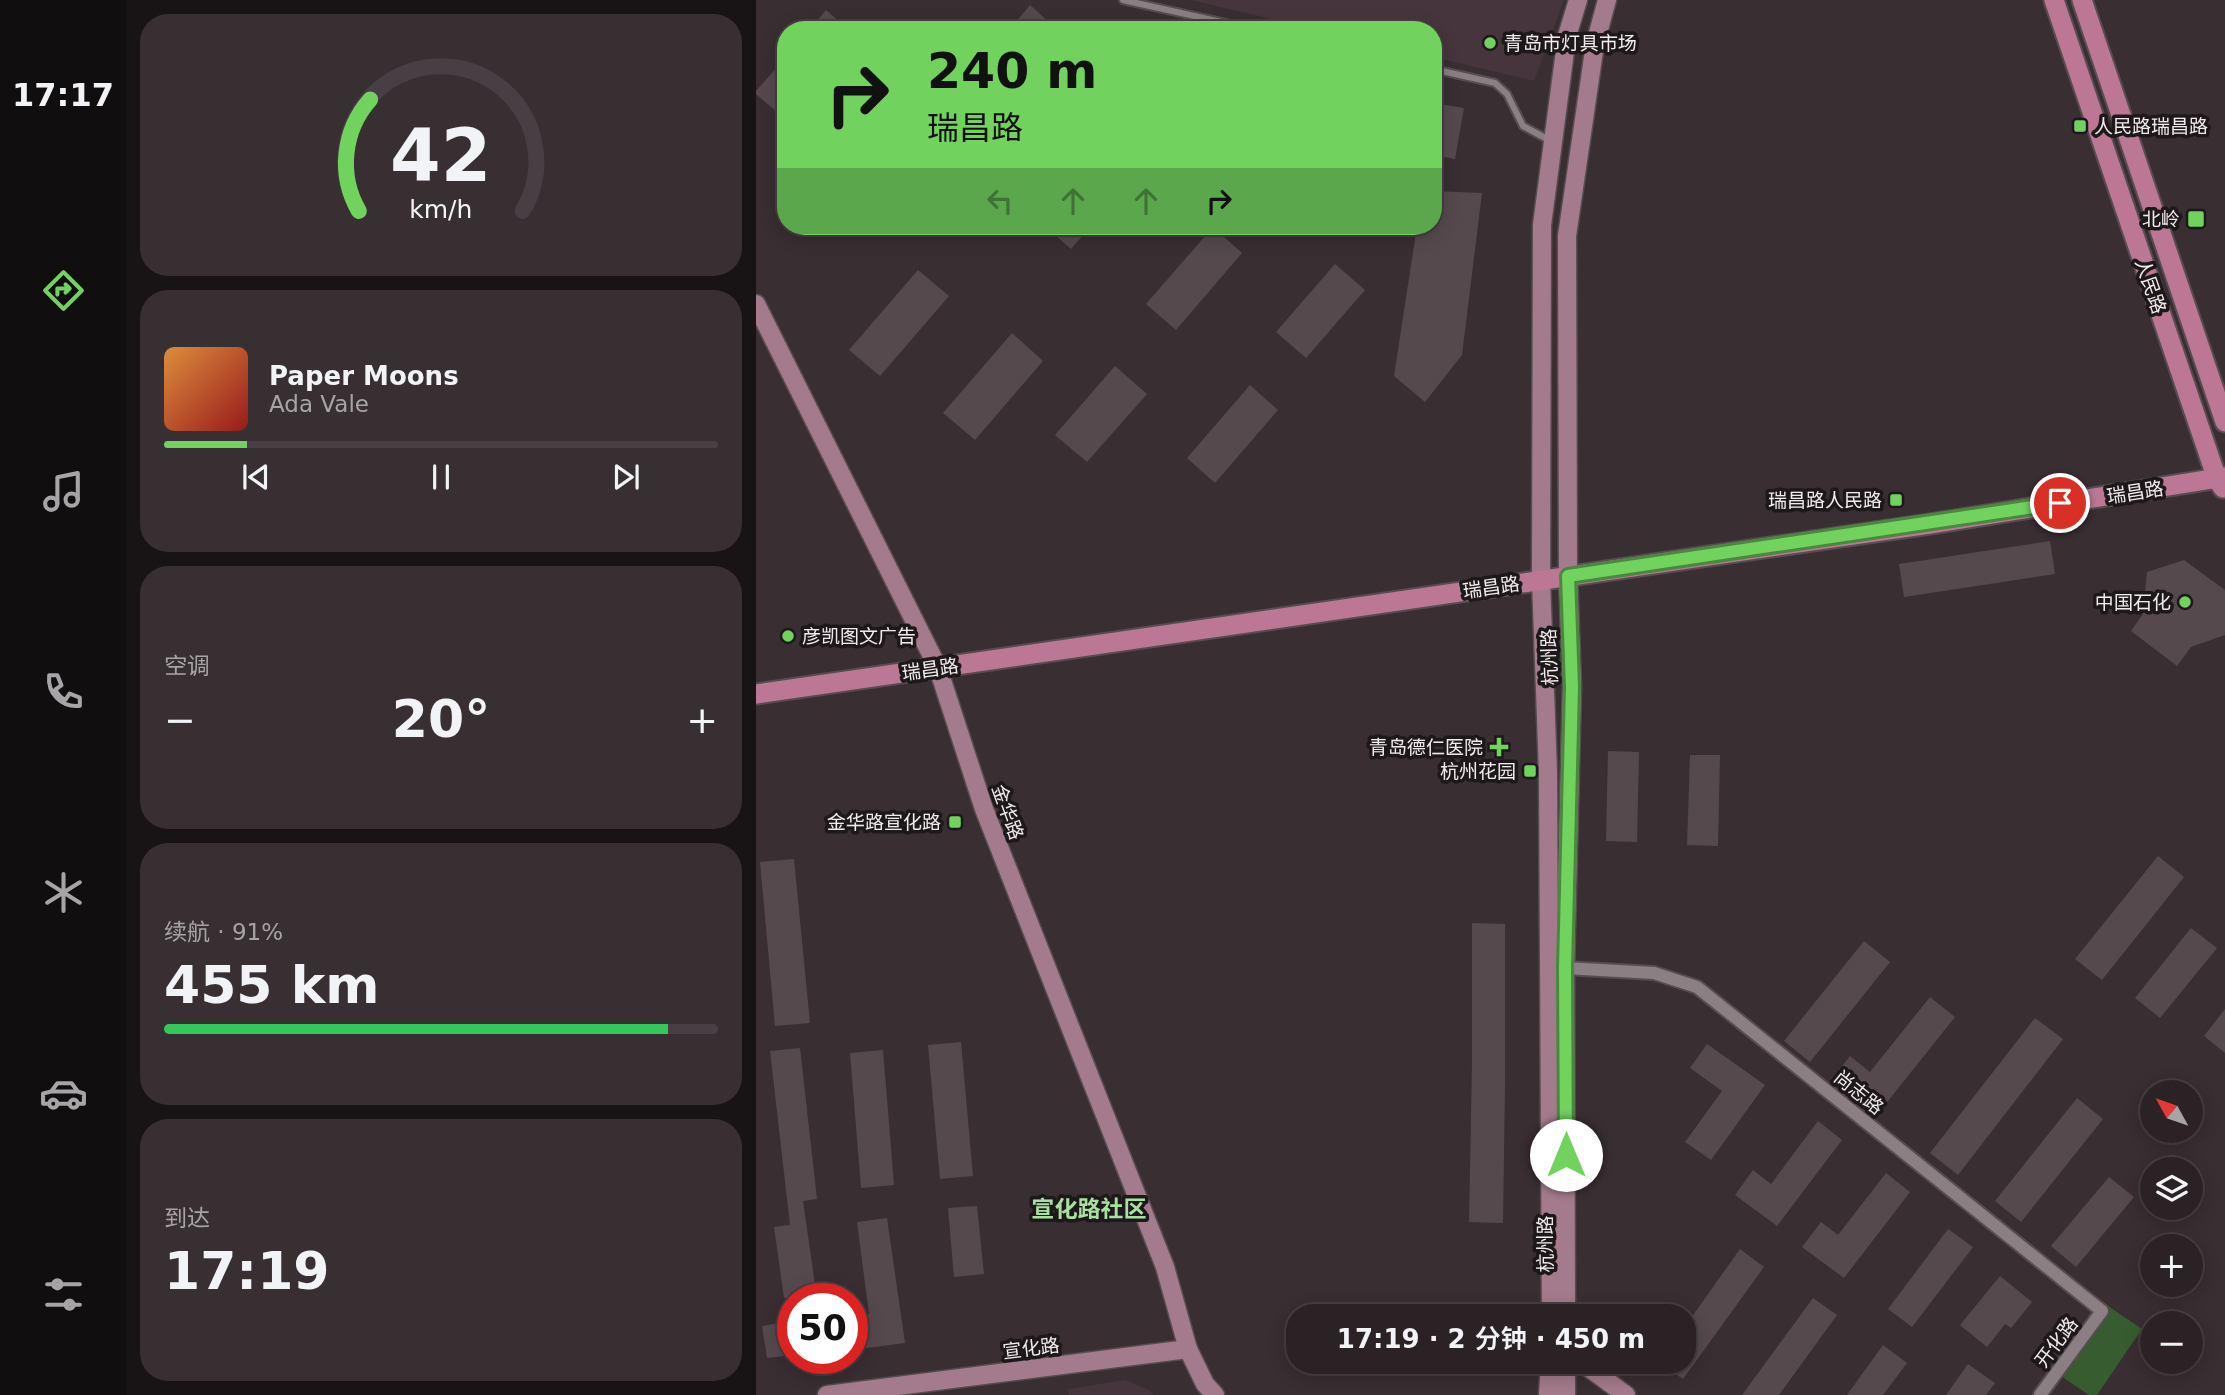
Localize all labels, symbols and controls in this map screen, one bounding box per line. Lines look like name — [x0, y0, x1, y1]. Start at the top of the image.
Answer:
place label: 青岛市灯具市场 — [1504, 32, 1637, 54]
marker: 青岛市灯具市场 — [1482, 35, 1498, 51]
text: 240 m — [927, 43, 1097, 100]
icon: right — [812, 49, 903, 140]
text: 17:17 — [12, 76, 114, 114]
text: 瑞昌路 — [927, 109, 1023, 147]
text: 42 — [390, 113, 492, 198]
place label: 人民路瑞昌路 — [2094, 115, 2208, 137]
marker: 人民路瑞昌路 — [2072, 118, 2088, 134]
icon: left — [981, 182, 1019, 220]
icon: ahead — [1054, 182, 1092, 220]
icon: ahead — [1127, 182, 1165, 220]
icon: right — [1200, 182, 1238, 220]
text: km/h — [409, 195, 473, 224]
place label: 北岭 — [2142, 208, 2180, 230]
marker: 北岭 — [2186, 209, 2206, 229]
street label: 人民路 — [2131, 255, 2171, 317]
icon: directions — [39, 266, 88, 315]
text: Paper Moons — [269, 361, 459, 391]
text: Ada Vale — [269, 391, 369, 417]
icon: previous — [237, 458, 275, 496]
icon: pause — [422, 458, 460, 496]
icon: next — [607, 458, 645, 496]
icon: music — [39, 467, 88, 516]
pin — [2030, 473, 2090, 533]
street label: 瑞昌路 — [2105, 477, 2165, 507]
icon: arrive — [2041, 484, 2079, 522]
place label: 瑞昌路人民路 — [1768, 489, 1882, 511]
marker: 瑞昌路人民路 — [1888, 492, 1904, 508]
street label: 瑞昌路 — [1461, 572, 1521, 602]
place label: 中国石化 — [2095, 591, 2171, 613]
marker: 中国石化 — [2177, 594, 2193, 610]
place label: 彦凯图文广告 — [802, 625, 916, 647]
marker: 彦凯图文广告 — [780, 628, 796, 644]
street label: 杭州路 — [1537, 628, 1561, 686]
text: 空调 — [164, 653, 210, 679]
street label: 瑞昌路 — [900, 654, 960, 684]
icon: phone — [39, 667, 88, 716]
text: 20° — [392, 689, 490, 749]
text: − — [164, 698, 196, 742]
text: + — [686, 698, 718, 742]
place label: 青岛德仁医院 — [1369, 736, 1483, 758]
marker: 青岛德仁医院 — [1489, 737, 1509, 757]
place label: 杭州花园 — [1440, 760, 1516, 782]
marker: 杭州花园 — [1522, 763, 1538, 779]
street label: 金华路 — [988, 781, 1028, 843]
place label: 金华路宣化路 — [827, 811, 941, 833]
marker: 金华路宣化路 — [947, 814, 963, 830]
icon: climate — [39, 868, 88, 917]
text: 续航 · 91% — [164, 919, 283, 945]
text: 455 km — [164, 955, 379, 1015]
street label: 尚志路 — [1830, 1066, 1888, 1118]
icon: car — [39, 1069, 88, 1118]
north arrow — [2140, 1080, 2203, 1143]
map controls — [2140, 1080, 2203, 1374]
position arrow — [1529, 1118, 1603, 1192]
button: layers — [2140, 1157, 2203, 1220]
district label: 宣化路社区 — [1032, 1196, 1147, 1222]
text: 到达 — [164, 1205, 210, 1231]
street label: 杭州路 — [1534, 1215, 1556, 1273]
button: + — [2140, 1234, 2203, 1297]
text: 17:19 — [164, 1241, 330, 1301]
icon: filters — [39, 1270, 88, 1319]
speed limit sign: 50 — [777, 1283, 868, 1374]
button: − — [2140, 1311, 2203, 1374]
street label: 开化路 — [2030, 1313, 2082, 1371]
text: 17:19 · 2 分钟 · 450 m — [1337, 1324, 1645, 1354]
street label: 宣化路 — [1001, 1334, 1061, 1362]

